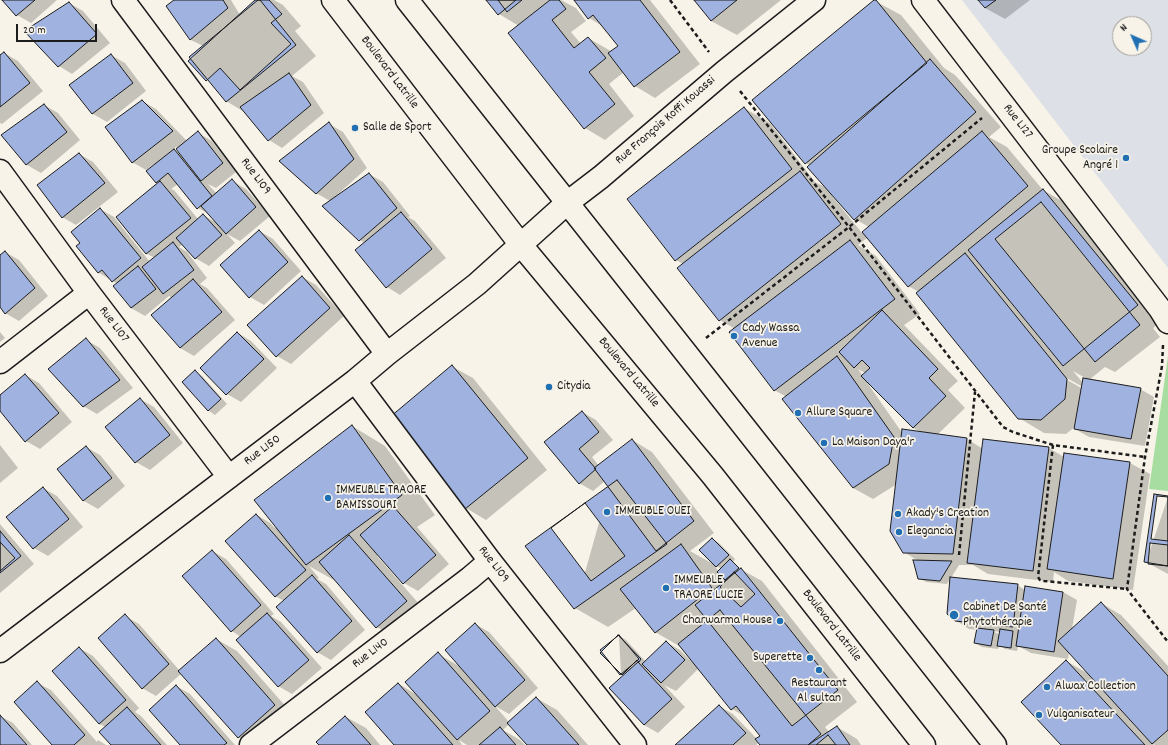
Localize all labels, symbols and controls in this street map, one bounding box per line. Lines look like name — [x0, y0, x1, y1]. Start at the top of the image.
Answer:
scale bar — [18, 16, 99, 42]
north arrow — [1112, 16, 1152, 56]
text: N — [1117, 21, 1132, 36]
text: 20 m — [23, 22, 46, 39]
street label: Boulevard Latrille — [357, 34, 421, 112]
street label: Rue François Koffi Kouassi — [613, 73, 719, 169]
street label: Rue L127 — [999, 102, 1035, 142]
place label: Salle de Sport — [363, 120, 432, 136]
marker: Salle de Sport — [350, 123, 360, 133]
place label: Groupe Scolaire Angré 1 — [1042, 143, 1118, 174]
marker: Groupe Scolaire Angré 1 — [1121, 153, 1131, 163]
street label: Rue L109 — [236, 156, 274, 198]
street label: Rue L107 — [94, 304, 132, 346]
place label: Cady Wassa Avenue — [742, 321, 799, 352]
marker: Cady Wassa Avenue — [729, 331, 739, 341]
street label: Boulevard Latrille — [594, 335, 662, 411]
place label: Citydia — [557, 379, 590, 395]
marker: Citydia — [544, 382, 554, 392]
place label: Allure Square — [806, 405, 872, 421]
marker: Allure Square — [793, 408, 803, 418]
street label: Rue L150 — [242, 432, 284, 470]
place label: La Maison Daya'r — [832, 435, 914, 451]
marker: La Maison Daya'r — [819, 438, 829, 448]
place label: IMMEUBLE TRAORE BAMISSOURI — [336, 483, 426, 514]
marker: IMMEUBLE TRAORE BAMISSOURI — [323, 493, 333, 503]
place label: IMMEUBLE OUEI — [615, 504, 690, 520]
place label: Akady's Creation — [906, 506, 989, 522]
marker: IMMEUBLE OUEI — [602, 507, 612, 517]
marker: Akady's Creation — [893, 509, 903, 519]
place label: Elegancia — [907, 524, 953, 540]
marker: Elegancia — [894, 527, 904, 537]
street label: Rue L109 — [474, 544, 512, 586]
place label: IMMEUBLE TRAORE LUCIE — [674, 573, 743, 604]
marker: IMMEUBLE TRAORE LUCIE — [661, 583, 671, 593]
street label: Boulevard Latrille — [798, 587, 864, 665]
place label: Cabinet De Santé Phytothérapie — [963, 600, 1047, 631]
marker: Cabinet De Santé Phytothérapie — [948, 609, 960, 621]
place label: Charwarma House — [682, 613, 772, 629]
marker: Charwarma House — [775, 616, 785, 626]
street label: Rue L140 — [350, 635, 392, 673]
place label: Superette — [753, 650, 802, 666]
marker: Superette — [805, 653, 815, 663]
marker: Restaurant Al sultan — [814, 665, 824, 675]
place label: Restaurant Al sultan — [791, 676, 847, 707]
place label: Alwax Collection — [1055, 679, 1136, 695]
marker: Alwax Collection — [1042, 682, 1052, 692]
place label: Vulganisateur — [1047, 707, 1115, 723]
marker: Vulganisateur — [1034, 710, 1044, 720]

